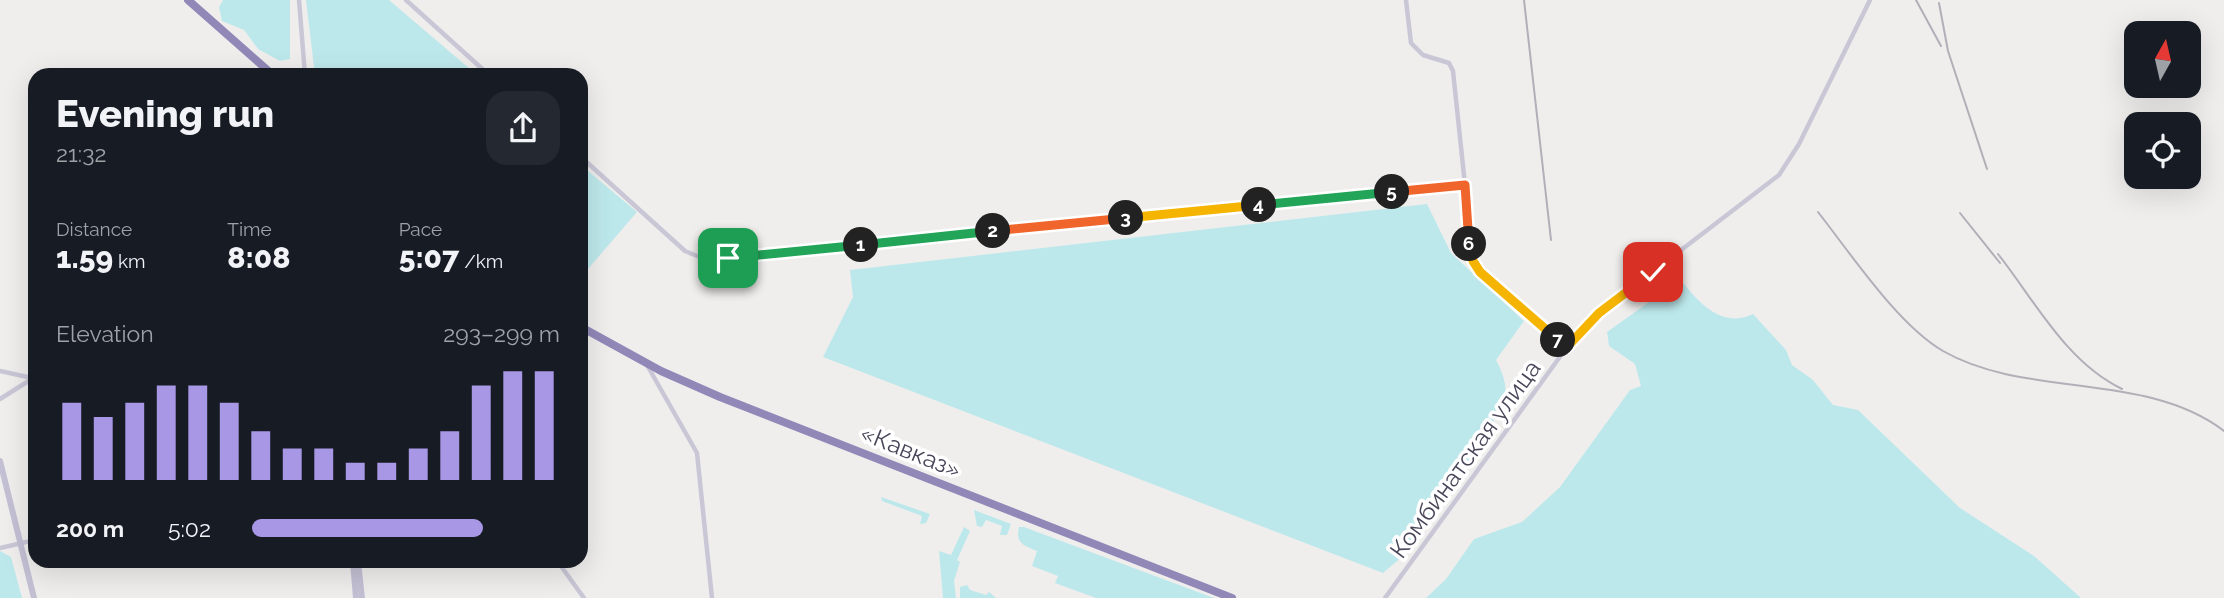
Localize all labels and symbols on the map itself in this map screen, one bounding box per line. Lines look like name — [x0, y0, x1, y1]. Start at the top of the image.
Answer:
north arrow — [2124, 21, 2202, 98]
pin: 5 — [1374, 174, 1410, 210]
pin: 4 — [1242, 188, 1276, 222]
pin: 3 — [1108, 200, 1144, 235]
pin: 2 — [976, 214, 1010, 248]
pin: 6 — [1452, 226, 1486, 262]
pin — [698, 228, 758, 288]
pin: 1 — [844, 228, 878, 262]
pin — [1623, 242, 1683, 302]
pin: 7 — [1540, 322, 1576, 358]
street label: Комбинатская улица — [1384, 355, 1546, 563]
street label: «Кавказ» — [857, 418, 965, 484]

